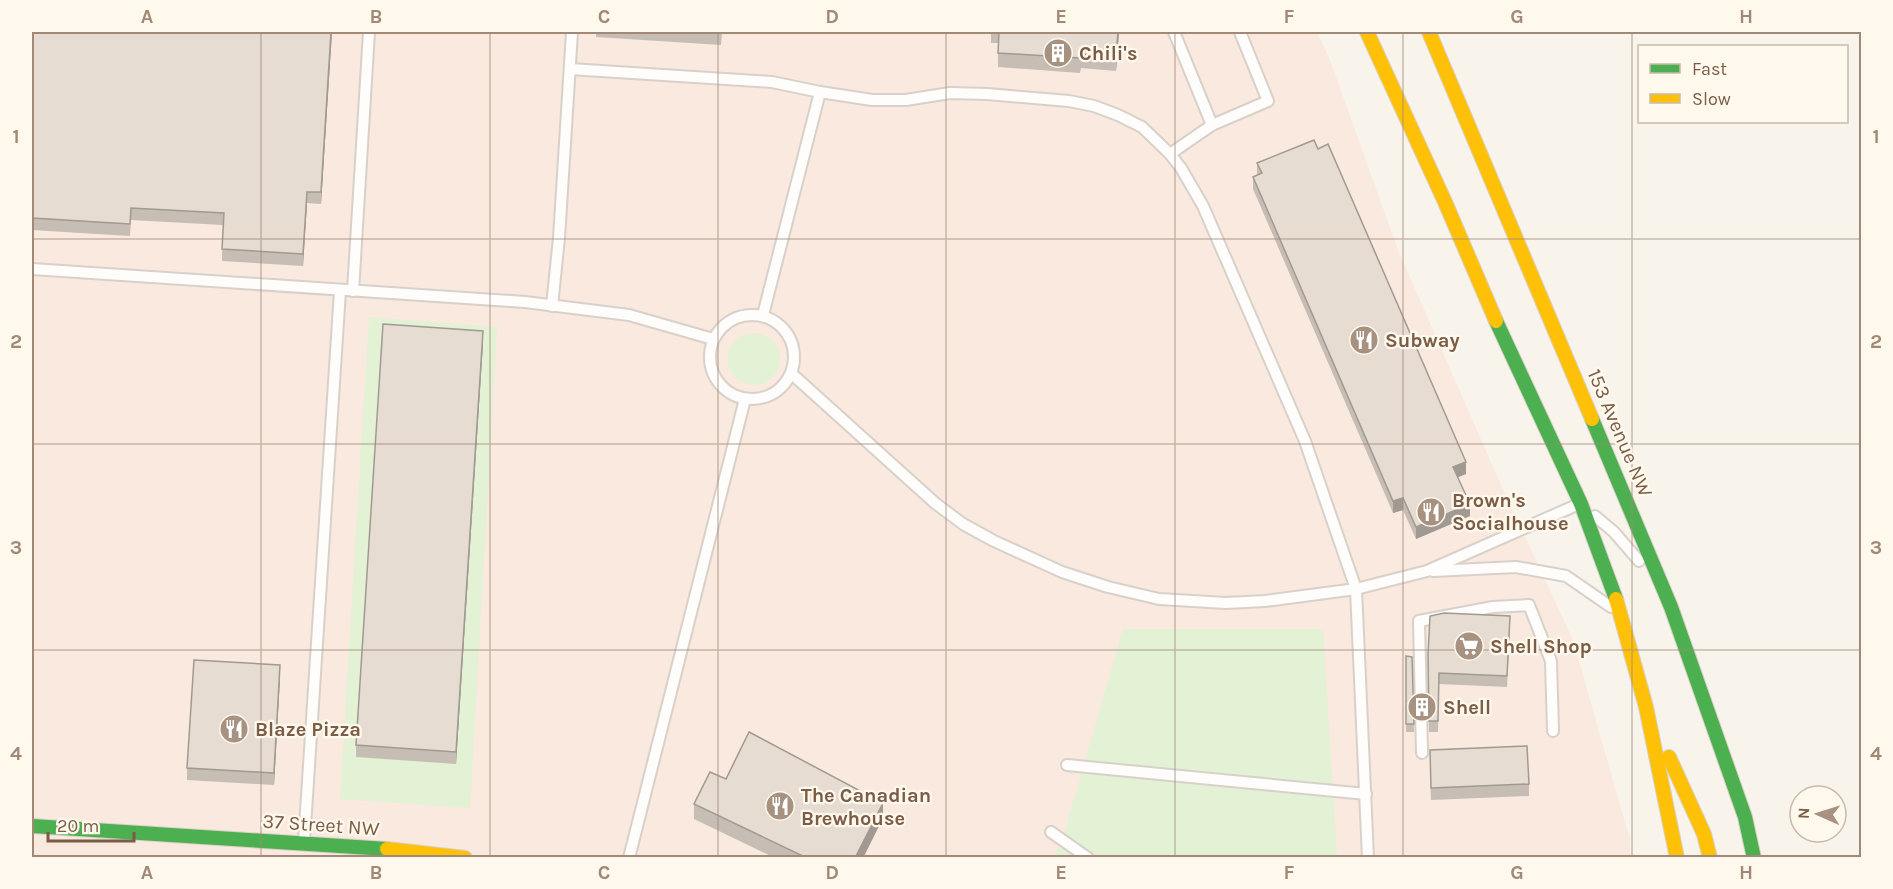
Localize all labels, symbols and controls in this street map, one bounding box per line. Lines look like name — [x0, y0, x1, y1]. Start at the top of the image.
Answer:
text: A — [141, 5, 154, 28]
text: B — [370, 5, 382, 28]
text: C — [598, 5, 610, 28]
text: D — [825, 5, 839, 28]
text: E — [1055, 5, 1067, 28]
text: F — [1284, 5, 1295, 28]
text: G — [1510, 5, 1524, 28]
text: H — [1739, 5, 1753, 28]
building icon: Chili's — [1042, 37, 1074, 69]
place label: Chili's — [1079, 42, 1137, 65]
legend — [1638, 45, 1848, 123]
text: Fast — [1692, 58, 1727, 80]
text: Slow — [1692, 88, 1731, 110]
text: 1 — [12, 125, 20, 148]
text: 1 — [1872, 125, 1880, 148]
restaurant icon: Subway — [1348, 324, 1380, 356]
place label: Subway — [1385, 329, 1460, 352]
text: 2 — [10, 330, 22, 353]
text: 2 — [1870, 330, 1882, 353]
street label: 153 Avenue NW — [1583, 366, 1657, 500]
place label: Brown's Socialhouse — [1452, 489, 1568, 535]
restaurant icon: Brown's Socialhouse — [1415, 496, 1447, 528]
text: 3 — [10, 536, 22, 559]
text: 3 — [1870, 536, 1882, 559]
supermarket icon: Shell Shop — [1453, 630, 1485, 662]
place label: Shell Shop — [1490, 635, 1592, 658]
building icon: Shell — [1406, 691, 1438, 723]
place label: Shell — [1443, 696, 1491, 719]
restaurant icon: Blaze Pizza — [218, 713, 250, 745]
place label: Blaze Pizza — [255, 718, 361, 741]
text: 4 — [10, 742, 22, 765]
text: 4 — [1870, 742, 1882, 765]
place label: The Canadian Brewhouse — [801, 784, 931, 830]
north arrow — [1788, 784, 1848, 844]
restaurant icon: The Canadian Brewhouse — [764, 790, 796, 822]
scale bar — [48, 805, 134, 843]
text: N — [1794, 807, 1813, 819]
street label: 37 Street NW — [262, 809, 380, 841]
text: 20 m — [57, 815, 99, 837]
text: A — [141, 861, 154, 884]
text: B — [370, 861, 382, 884]
text: C — [598, 861, 610, 884]
text: D — [825, 861, 839, 884]
text: E — [1055, 861, 1067, 884]
text: F — [1284, 861, 1295, 884]
text: G — [1510, 861, 1524, 884]
text: H — [1739, 861, 1753, 884]

